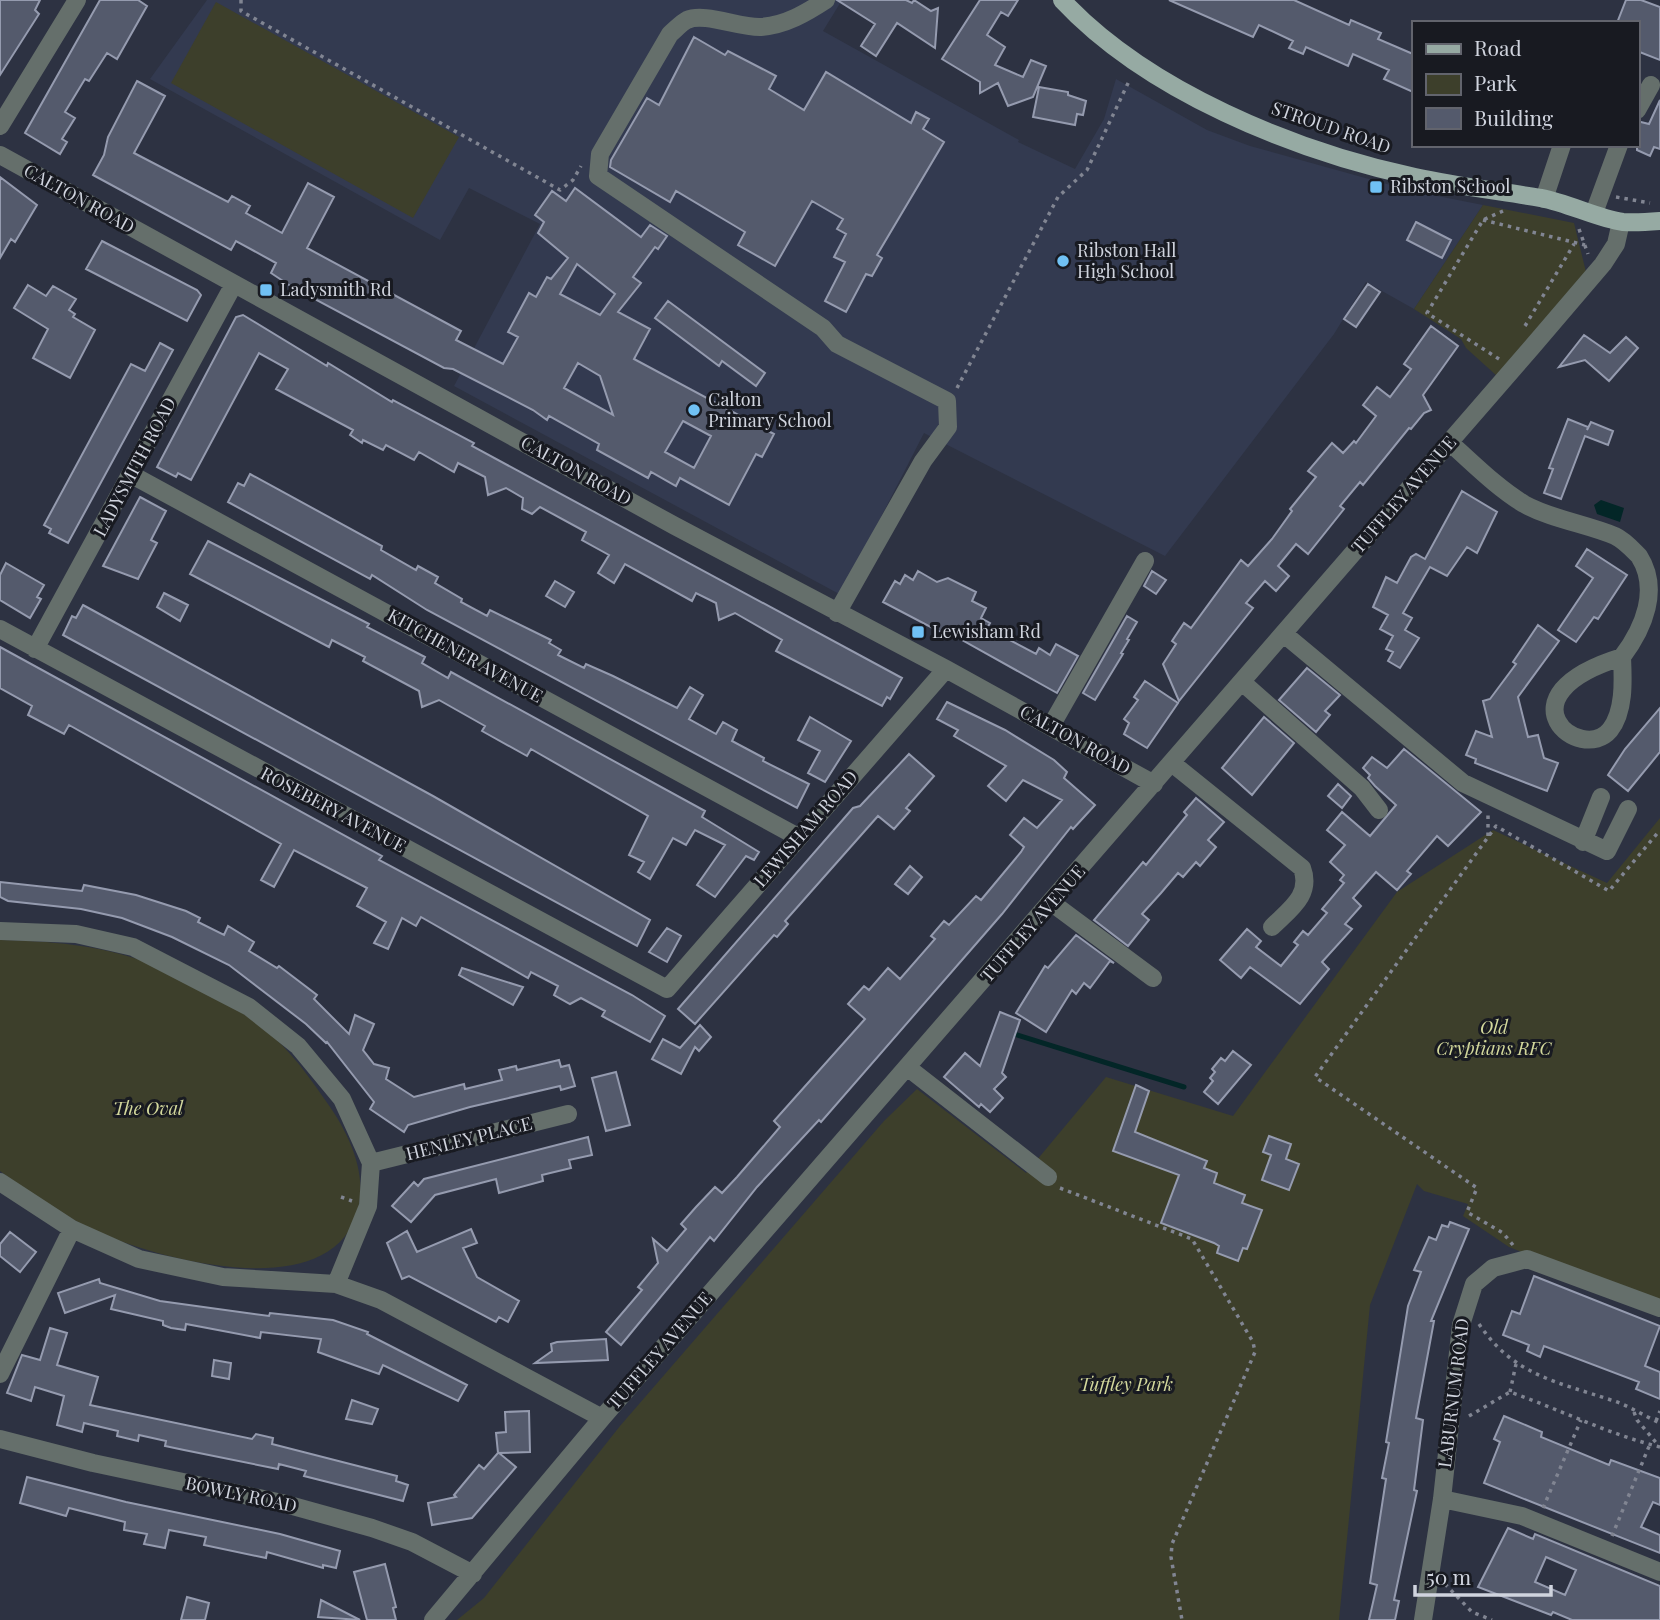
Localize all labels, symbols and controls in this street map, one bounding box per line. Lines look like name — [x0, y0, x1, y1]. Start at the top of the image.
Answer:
legend — [1412, 21, 1639, 147]
text: Road — [1474, 33, 1522, 61]
text: Park — [1474, 68, 1518, 96]
street label: STROUD ROAD — [1269, 95, 1394, 159]
text: Building — [1474, 103, 1553, 131]
street label: CALTON ROAD — [20, 158, 139, 238]
place label: Ribston School — [1390, 174, 1510, 198]
marker: Ribston School — [1368, 179, 1384, 195]
place label: Ribston Hall High School — [1077, 238, 1176, 283]
marker: Ribston Hall High School — [1055, 253, 1071, 269]
place label: Ladysmith Rd — [280, 277, 392, 301]
marker: Ladysmith Rd — [258, 282, 274, 298]
place label: Calton Primary School — [708, 387, 832, 432]
street label: LADYSMITH ROAD — [87, 393, 181, 540]
marker: Calton Primary School — [686, 402, 702, 418]
street label: CALTON ROAD — [517, 430, 636, 510]
street label: TUFFLEY AVENUE — [1346, 431, 1461, 558]
street label: KITCHENER AVENUE — [384, 603, 547, 708]
place label: Lewisham Rd — [932, 619, 1041, 643]
marker: Lewisham Rd — [910, 624, 926, 640]
street label: CALTON ROAD — [1016, 699, 1135, 779]
street label: ROSEBERY AVENUE — [257, 761, 410, 858]
street label: LEWISHAM ROAD — [748, 765, 863, 892]
street label: TUFFLEY AVENUE — [975, 860, 1090, 987]
park label: Old Cryptians RFC — [1436, 1015, 1553, 1060]
park label: The Oval — [113, 1096, 184, 1120]
street label: HENLEY PLACE — [403, 1111, 534, 1165]
street label: TUFFLEY AVENUE — [602, 1287, 717, 1414]
street label: LABURNUM ROAD — [1432, 1317, 1474, 1469]
park label: Tuffley Park — [1079, 1372, 1173, 1396]
street label: BOWLY ROAD — [183, 1471, 299, 1518]
scale bar — [1415, 1554, 1552, 1598]
text: 50 m — [1426, 1562, 1472, 1590]

